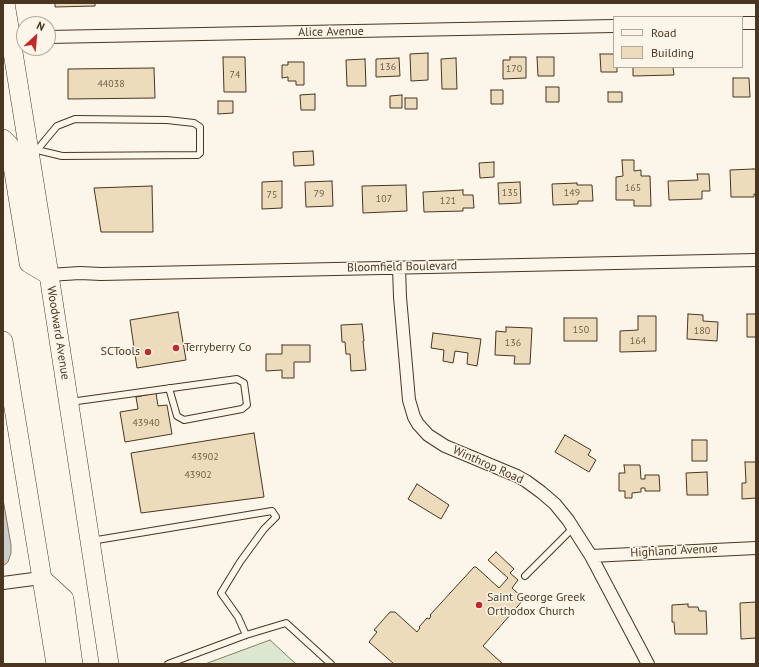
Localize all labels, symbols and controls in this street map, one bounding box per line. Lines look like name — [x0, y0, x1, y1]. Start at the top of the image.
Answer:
north arrow — [16, 16, 56, 56]
legend — [613, 16, 743, 68]
text: N — [34, 18, 47, 34]
street label: Alice Avenue — [298, 24, 364, 40]
text: Road — [651, 25, 676, 40]
text: Building — [651, 45, 694, 60]
house number: 136 — [380, 61, 396, 73]
house number: 170 — [506, 63, 522, 75]
house number: 74 — [230, 69, 240, 81]
house number: 44038 — [97, 78, 125, 90]
house number: 165 — [625, 182, 641, 194]
house number: 135 — [502, 187, 518, 199]
house number: 149 — [564, 187, 580, 199]
house number: 79 — [314, 188, 324, 200]
house number: 75 — [267, 189, 277, 201]
house number: 107 — [376, 193, 392, 205]
house number: 121 — [440, 195, 456, 207]
street label: Bloomfield Boulevard — [347, 259, 457, 275]
street label: Woodward Avenue — [43, 285, 73, 381]
house number: 150 — [573, 324, 589, 336]
house number: 180 — [694, 325, 710, 337]
house number: 164 — [630, 335, 646, 347]
house number: 136 — [505, 337, 521, 349]
place label: Terryberry Co — [184, 341, 251, 355]
marker: Terryberry Co — [171, 343, 181, 353]
place label: SCTools — [101, 345, 140, 359]
marker: SCTools — [143, 347, 153, 357]
house number: 43940 — [132, 417, 160, 429]
street label: Winthrop Road — [450, 443, 526, 487]
house number: 43902 — [191, 451, 219, 463]
house number: 43902 — [184, 469, 212, 481]
street label: Highland Avenue — [630, 542, 718, 560]
place label: Saint George Greek Orthodox Church — [487, 591, 585, 619]
marker: Saint George Greek Orthodox Church — [474, 600, 484, 610]

